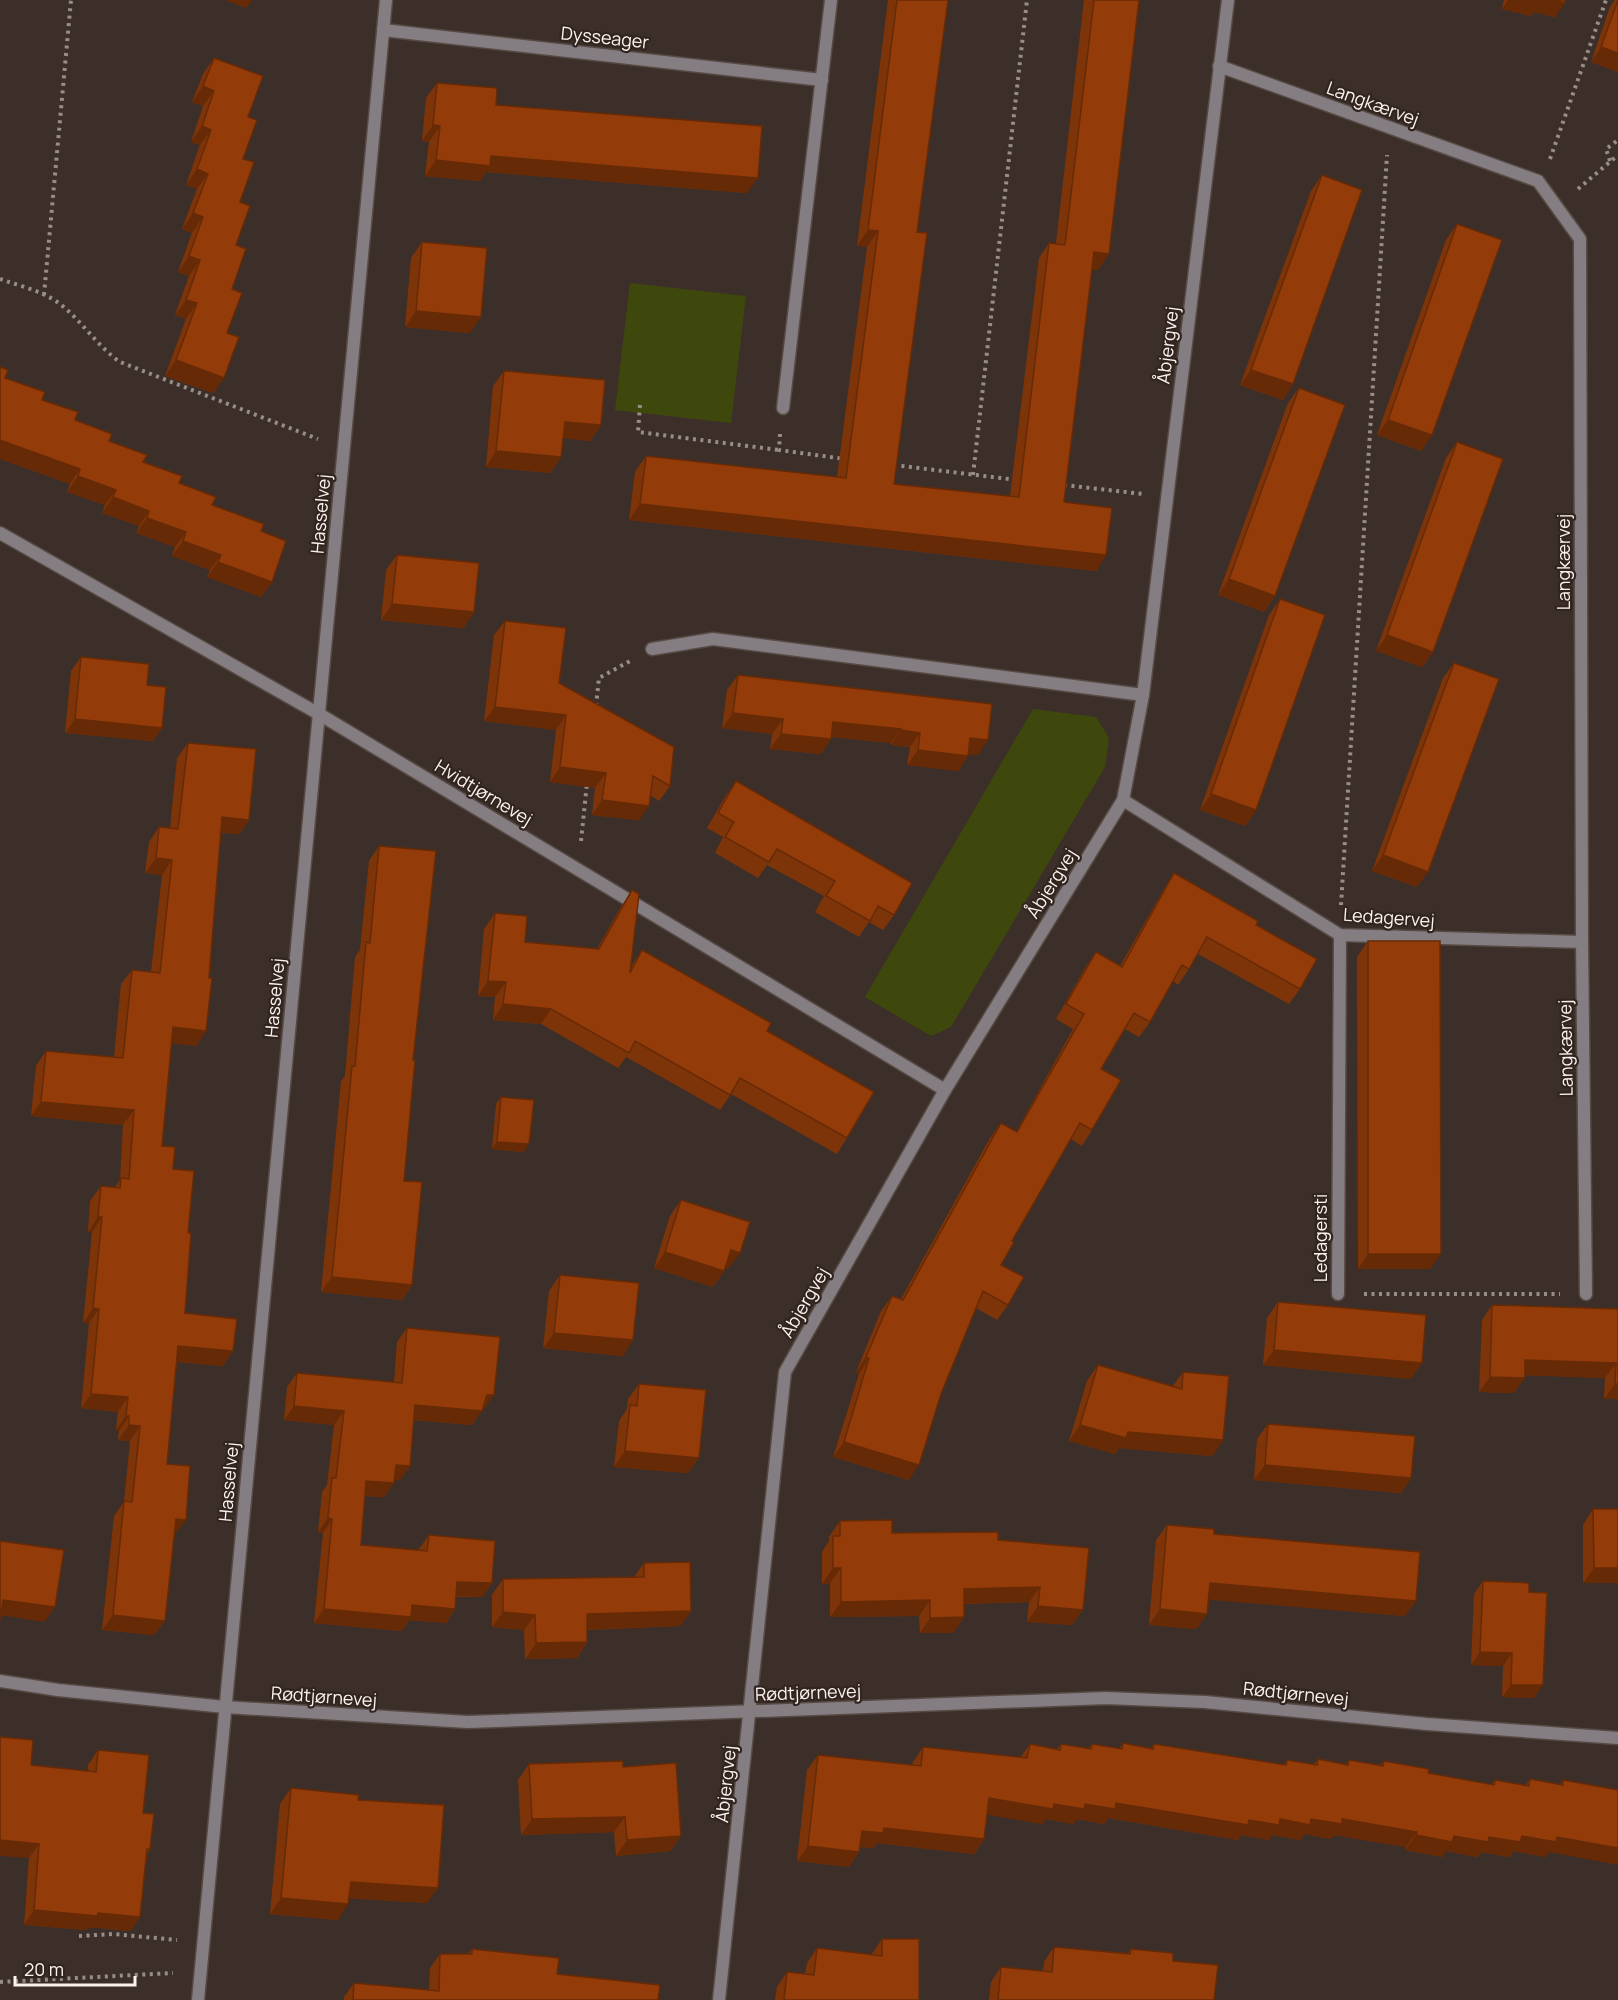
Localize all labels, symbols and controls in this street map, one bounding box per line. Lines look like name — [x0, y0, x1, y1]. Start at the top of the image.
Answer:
street label: Dysseager — [560, 20, 651, 54]
street label: Langkærvej — [1323, 75, 1423, 131]
street label: Åbjergvej — [1150, 305, 1184, 385]
street label: Hasselvej — [305, 473, 335, 555]
street label: Langkærvej — [1551, 514, 1575, 610]
street label: Hvidtjørnevej — [431, 753, 537, 831]
street label: Åbjergvej — [1020, 844, 1082, 922]
street label: Ledagervej — [1342, 902, 1436, 932]
street label: Hasselvej — [259, 957, 289, 1039]
street label: Langkærvej — [1552, 999, 1578, 1097]
street label: Ledagersti — [1308, 1194, 1332, 1282]
street label: Åbjergvej — [774, 1262, 834, 1342]
street label: Hasselvej — [213, 1441, 243, 1523]
street label: Rødtjørnevej — [1242, 1676, 1350, 1710]
street label: Rødtjørnevej — [755, 1678, 861, 1706]
street label: Rødtjørnevej — [270, 1680, 378, 1712]
street label: Åbjergvej — [709, 1744, 741, 1824]
scale bar — [15, 1949, 135, 1987]
text: 20 m — [24, 1957, 64, 1981]

